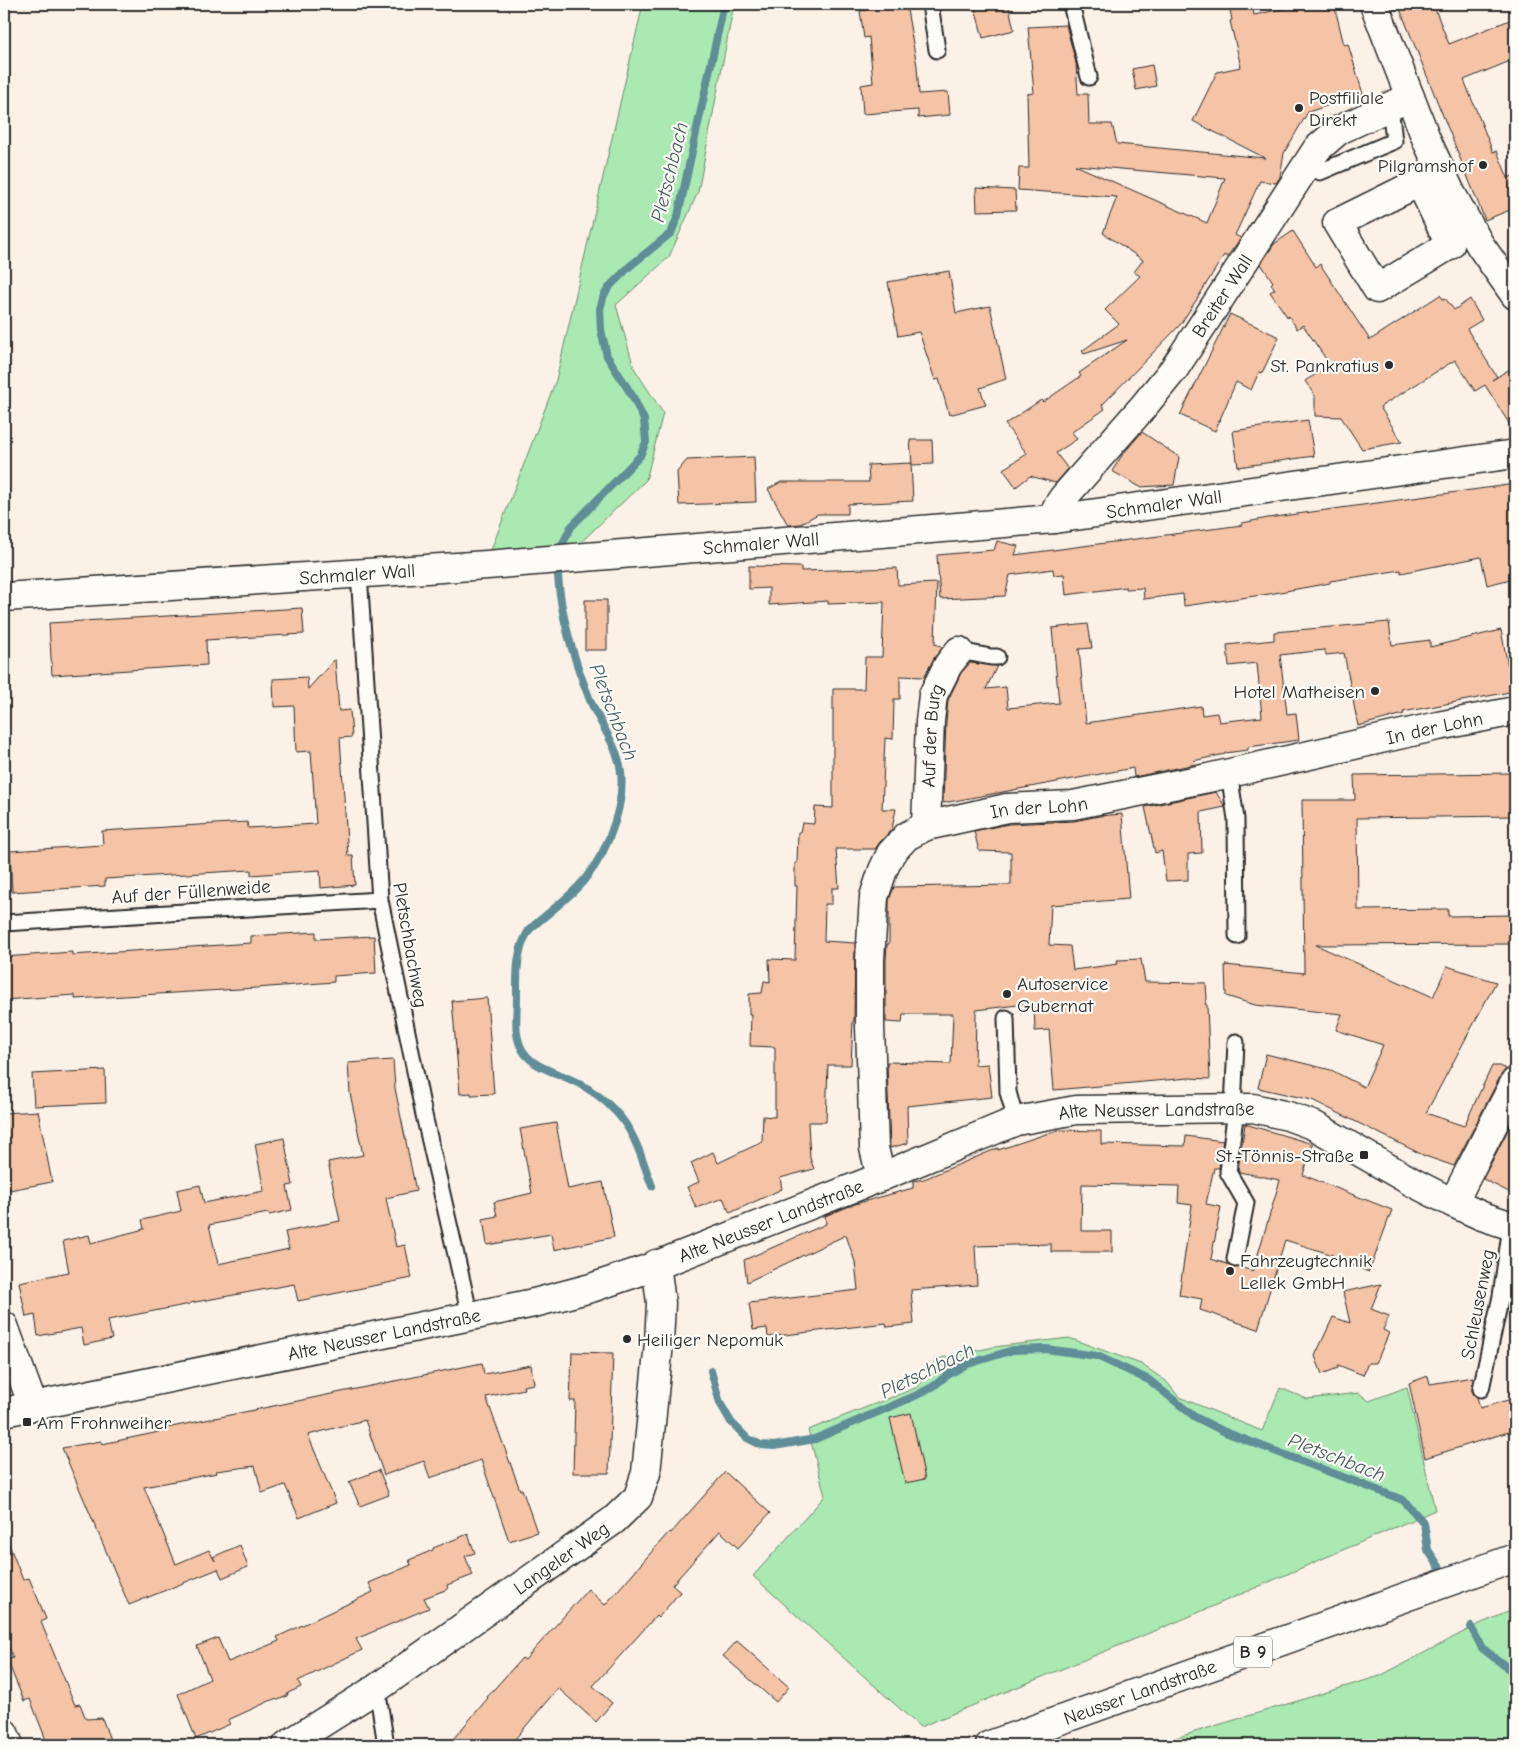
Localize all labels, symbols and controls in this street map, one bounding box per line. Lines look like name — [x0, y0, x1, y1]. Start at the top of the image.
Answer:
place label: Postfiliale Direkt — [1309, 87, 1384, 131]
marker: Postfiliale Direkt — [1293, 102, 1305, 114]
water label: Pletschbach — [646, 120, 693, 224]
place label: Pilgramshof — [1378, 155, 1475, 177]
marker: Pilgramshof — [1477, 159, 1489, 171]
street label: Breiter Wall — [1188, 250, 1258, 342]
place label: St. Pankratius — [1270, 355, 1379, 377]
marker: St. Pankratius — [1383, 359, 1395, 371]
street label: Schmaler Wall — [1105, 485, 1223, 523]
street label: Schmaler Wall — [702, 528, 820, 559]
street label: Schmaler Wall — [299, 560, 416, 589]
water label: Pletschbach — [585, 660, 643, 764]
street label: Auf der Burg — [917, 680, 949, 788]
place label: Hotel Matheisen — [1233, 681, 1365, 703]
marker: Hotel Matheisen — [1369, 685, 1381, 697]
street label: In der Lohn — [1385, 708, 1485, 749]
street label: In der Lohn — [988, 792, 1090, 823]
street label: Auf der Füllenweide — [111, 875, 271, 909]
street label: Pletschbachweg — [388, 881, 432, 1010]
place label: Autoservice Gubernat — [1017, 973, 1108, 1017]
marker: Autoservice Gubernat — [1001, 988, 1013, 1000]
street label: Alte Neusser Landstraße — [1057, 1098, 1255, 1125]
place label: St.-Tönnis-Straße — [1216, 1145, 1354, 1167]
marker: St.-Tönnis-Straße — [1358, 1149, 1370, 1161]
street label: Alte Neusser Landstraße — [676, 1175, 866, 1268]
street label: Schleusenweg — [1457, 1247, 1499, 1361]
place label: Fahrzeugtechnik Lellek GmbH — [1240, 1250, 1373, 1294]
marker: Fahrzeugtechnik Lellek GmbH — [1224, 1265, 1236, 1277]
street label: Alte Neusser Landstraße — [286, 1304, 483, 1365]
place label: Heiliger Nepomuk — [637, 1329, 784, 1351]
marker: Heiliger Nepomuk — [621, 1333, 633, 1345]
water label: Pletschbach — [876, 1338, 978, 1403]
place label: Am Frohnweiher — [37, 1412, 172, 1434]
marker: Am Frohnweiher — [21, 1416, 33, 1428]
water label: Pletschbach — [1285, 1428, 1389, 1486]
street label: Langeler Weg — [510, 1517, 613, 1600]
road number: B 9 — [1234, 1636, 1272, 1668]
street label: Neusser Landstraße — [1061, 1655, 1219, 1730]

